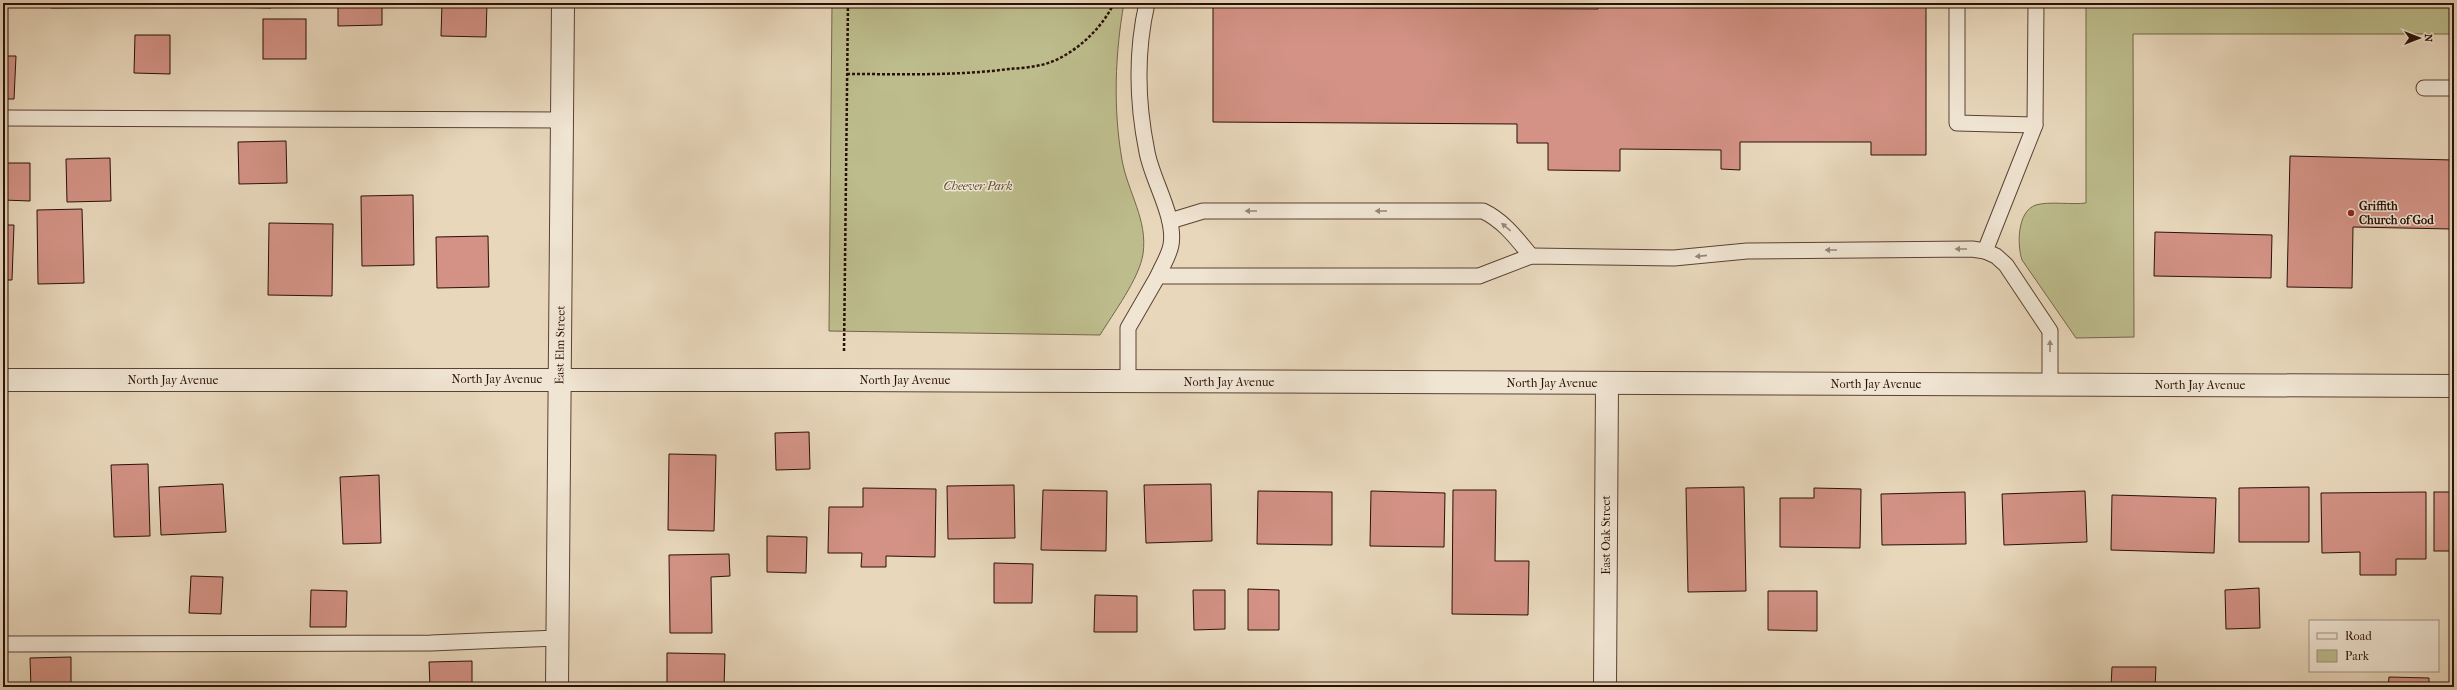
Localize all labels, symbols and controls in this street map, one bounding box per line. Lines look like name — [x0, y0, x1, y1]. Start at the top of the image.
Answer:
north arrow — [2399, 18, 2439, 58]
text: N — [2422, 34, 2435, 43]
park label: Cheever Park — [943, 179, 1013, 193]
place label: Griffith Church of God — [2359, 199, 2434, 227]
one-way arrow — [1244, 208, 1257, 214]
one-way arrow — [1374, 208, 1387, 214]
marker: Griffith Church of God — [2346, 208, 2356, 218]
one-way arrow — [1501, 222, 1511, 231]
one-way arrow — [1954, 246, 1967, 252]
one-way arrow — [1824, 247, 1837, 253]
one-way arrow — [1695, 252, 1707, 259]
street label: East Elm Street — [552, 305, 568, 385]
one-way arrow — [2047, 339, 2053, 352]
street label: North Jay Avenue — [452, 372, 543, 386]
street label: North Jay Avenue — [128, 373, 219, 387]
street label: North Jay Avenue — [860, 373, 951, 387]
street label: North Jay Avenue — [1184, 375, 1275, 389]
street label: North Jay Avenue — [1507, 376, 1598, 390]
street label: North Jay Avenue — [1831, 377, 1922, 391]
street label: North Jay Avenue — [2155, 378, 2246, 392]
street label: East Oak Street — [1599, 494, 1613, 575]
legend — [2309, 620, 2439, 672]
text: Road — [2345, 629, 2372, 643]
text: Park — [2345, 649, 2370, 663]

